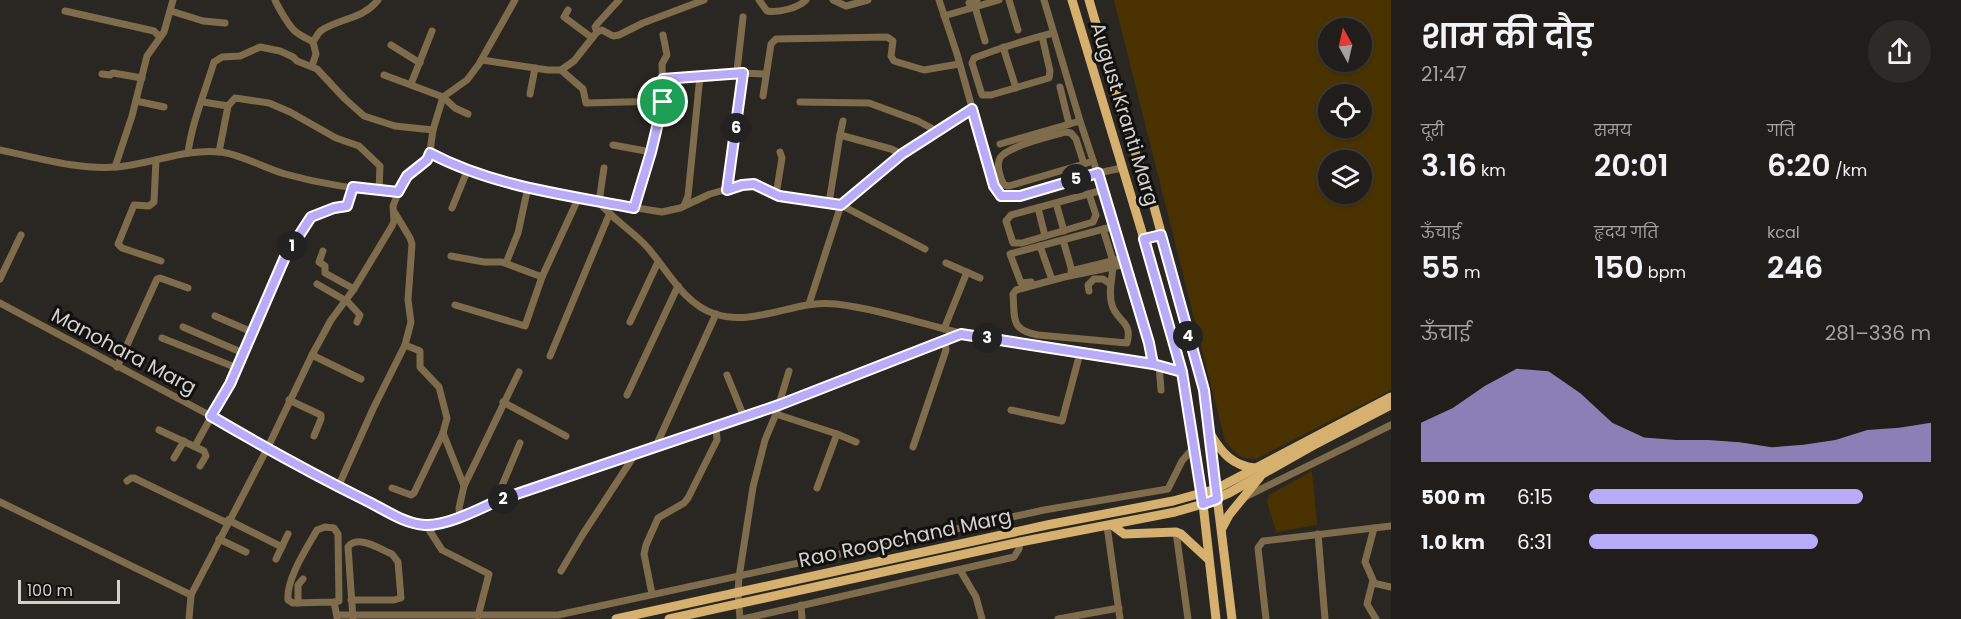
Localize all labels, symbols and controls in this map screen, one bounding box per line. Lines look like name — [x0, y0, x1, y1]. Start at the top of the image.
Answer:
text: शाम की दौड़ — [1421, 13, 1593, 60]
north arrow — [1318, 18, 1372, 72]
map controls — [1318, 18, 1372, 204]
street label: August Kranti Marg — [1084, 19, 1166, 209]
button: share — [1868, 20, 1931, 83]
text: 21:47 — [1421, 60, 1467, 88]
pin — [637, 76, 688, 127]
button: locate — [1318, 84, 1372, 138]
icon: arrive — [646, 85, 679, 118]
pin: 6 — [721, 113, 751, 143]
text: 6 — [731, 116, 741, 139]
text: दूरी — [1421, 119, 1444, 142]
text: समय — [1594, 119, 1631, 142]
text: गति — [1767, 119, 1795, 142]
text: 3.16 — [1421, 144, 1477, 187]
text: 20:01 — [1594, 144, 1669, 187]
text: 6:20 — [1767, 144, 1831, 187]
button: layers — [1318, 150, 1372, 204]
text: km — [1477, 159, 1506, 182]
text: /km — [1831, 159, 1867, 182]
pin: 5 — [1061, 164, 1091, 194]
text: 5 — [1071, 167, 1081, 190]
text: ऊँचाई — [1421, 221, 1461, 244]
text: हृदय गति — [1594, 221, 1658, 244]
text: kcal — [1767, 221, 1800, 244]
pin: 1 — [277, 231, 307, 261]
text: 1 — [289, 234, 295, 257]
text: 55 — [1421, 246, 1460, 289]
text: 150 — [1594, 246, 1644, 289]
text: 246 — [1767, 246, 1823, 289]
text: m — [1460, 261, 1480, 284]
text: bpm — [1644, 261, 1686, 284]
street label: Manohara Marg — [46, 301, 202, 401]
text: ऊँचाई — [1421, 319, 1470, 347]
text: 281–336 m — [1825, 319, 1931, 347]
pin: 4 — [1173, 321, 1203, 351]
pin: 3 — [972, 323, 1002, 353]
text: 4 — [1183, 324, 1193, 347]
text: 3 — [982, 326, 992, 349]
text: 500 m — [1421, 483, 1486, 511]
text: 6:15 — [1517, 483, 1553, 511]
pin: 2 — [488, 484, 518, 514]
text: 2 — [498, 487, 508, 510]
street label: Rao Roopchand Marg — [796, 502, 1014, 574]
text: 1.0 km — [1421, 528, 1485, 556]
text: 6:31 — [1517, 528, 1552, 556]
scale bar — [18, 577, 120, 604]
text: 100 m — [27, 579, 73, 602]

